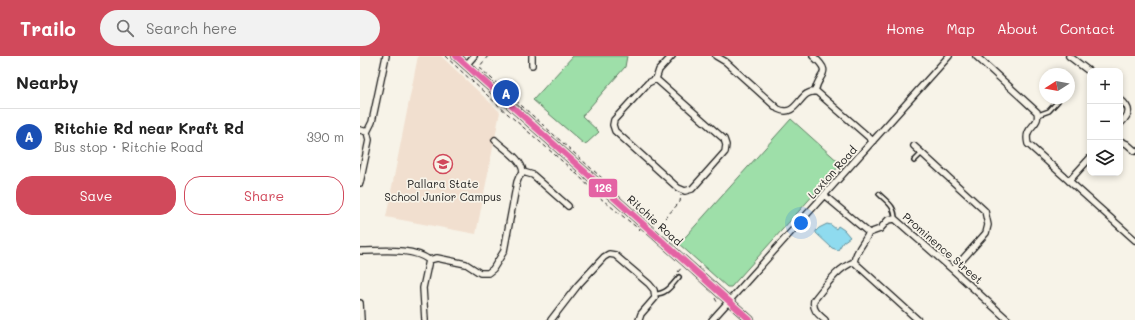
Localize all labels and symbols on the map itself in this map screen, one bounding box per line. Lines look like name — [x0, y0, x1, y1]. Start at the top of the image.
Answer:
north arrow — [1039, 68, 1075, 104]
pin: A — [493, 78, 519, 108]
street label: Laxton Road — [804, 142, 860, 202]
school or university icon: Pallara State School Junior Campus — [432, 153, 454, 175]
place label: Pallara State School Junior Campus — [385, 176, 501, 204]
line badge: 126 — [588, 178, 618, 198]
text: 126 — [594, 180, 612, 195]
street label: Ritchie Road — [624, 191, 686, 249]
street label: Prominence Street — [900, 209, 986, 287]
your location — [791, 213, 811, 233]

